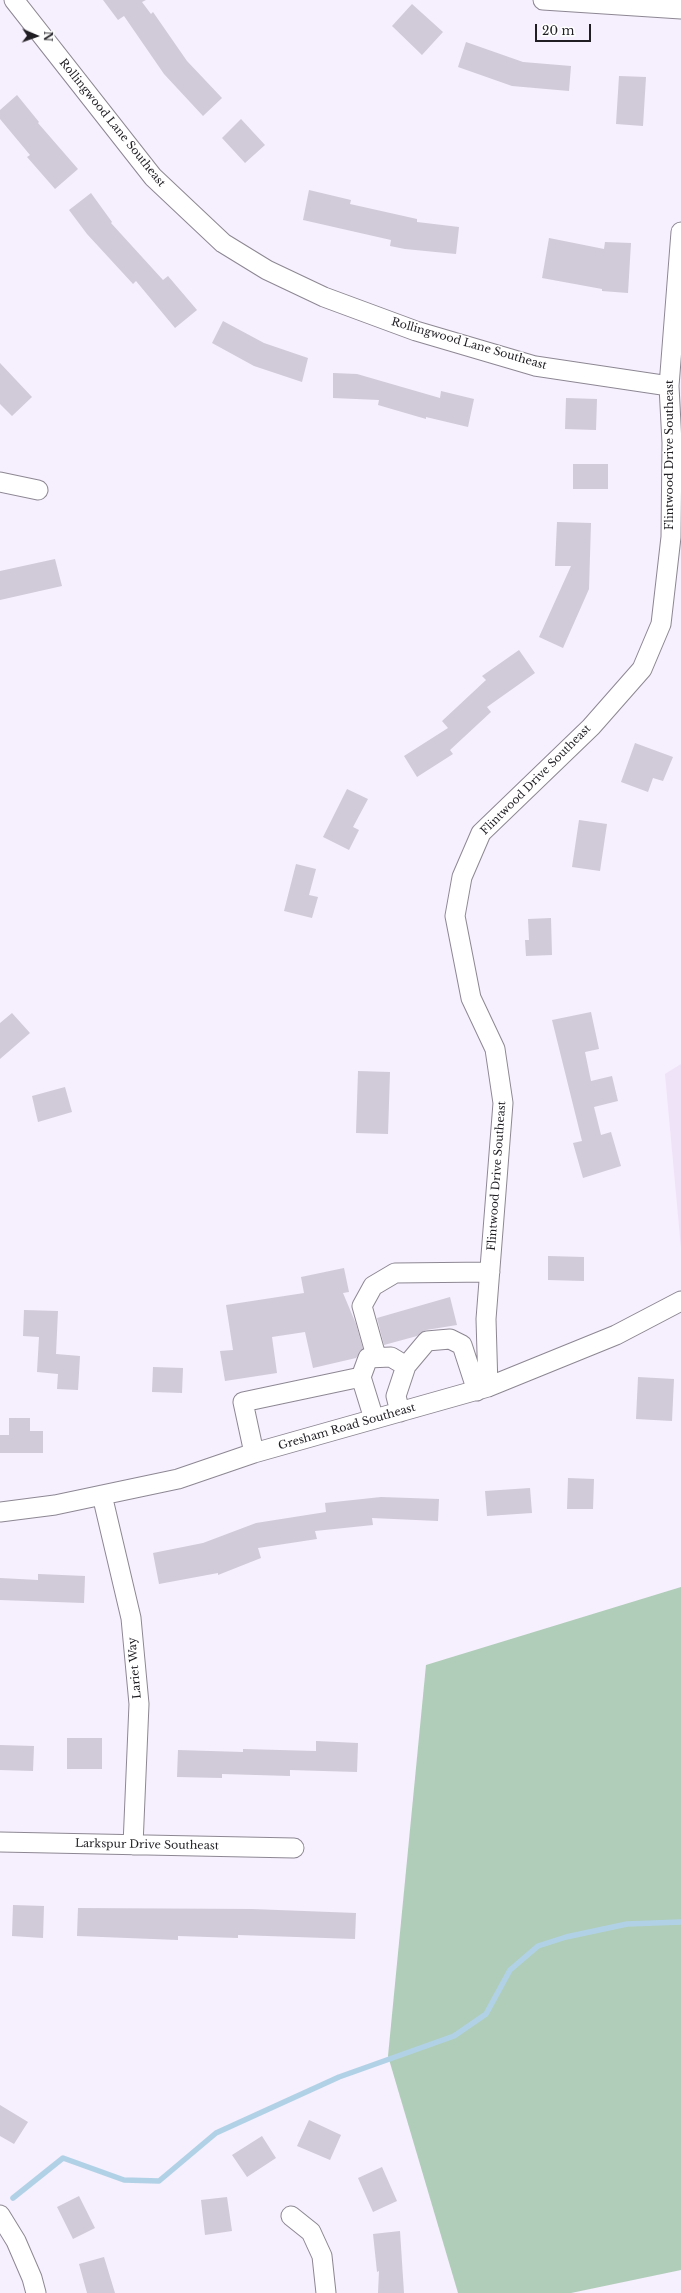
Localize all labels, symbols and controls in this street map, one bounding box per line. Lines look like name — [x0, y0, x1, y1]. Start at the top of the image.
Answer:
north arrow — [16, 16, 56, 56]
scale bar — [537, 16, 593, 42]
text: 20 m — [542, 23, 574, 38]
text: N — [41, 31, 55, 42]
street label: Rollingwood Lane Southeast — [56, 56, 168, 190]
street label: Rollingwood Lane Southeast — [390, 315, 548, 373]
street label: Flintwood Drive Southeast — [663, 380, 677, 530]
street label: Flintwood Drive Southeast — [478, 722, 594, 838]
street label: Flintwood Drive Southeast — [485, 1101, 509, 1251]
street label: Gresham Road Southeast — [277, 1401, 417, 1453]
street label: Lariet Way — [126, 1637, 144, 1699]
street label: Larkspur Drive Southeast — [75, 1837, 219, 1853]

